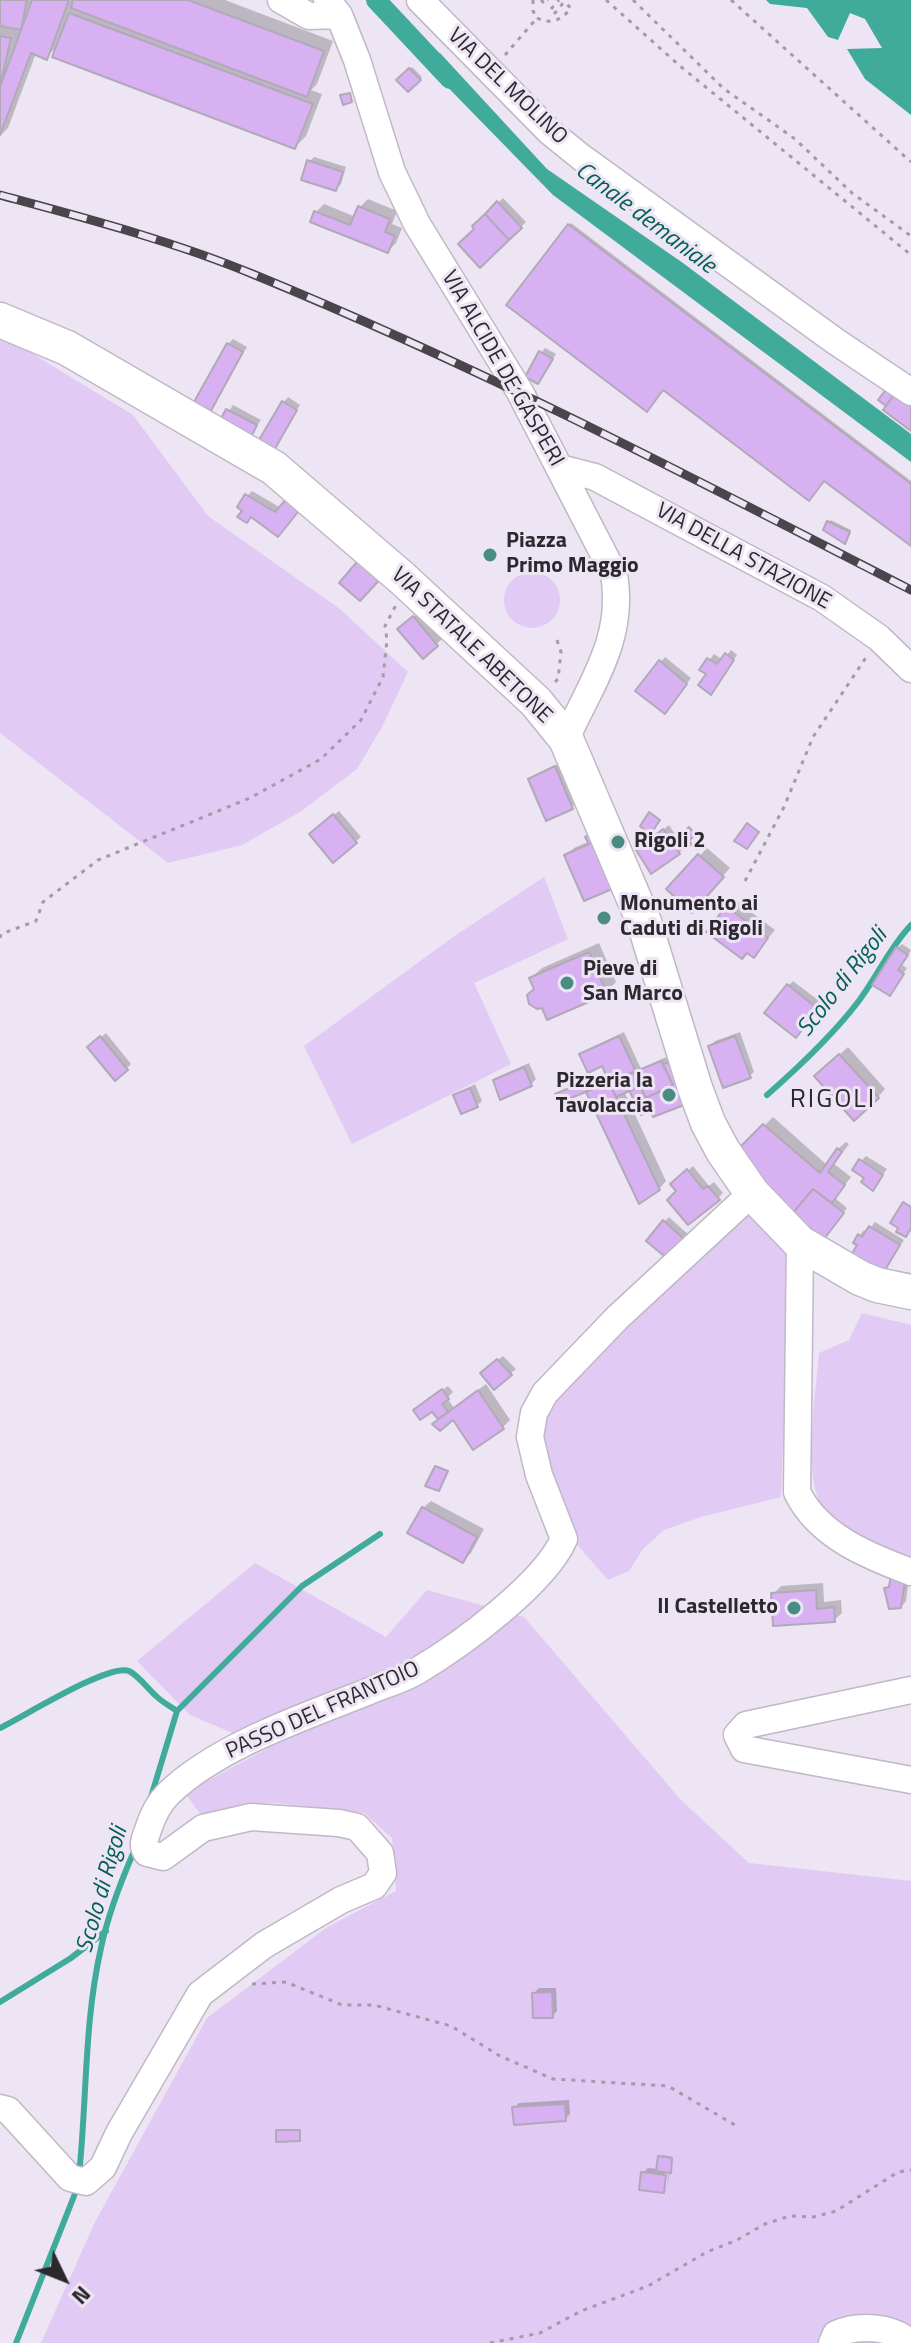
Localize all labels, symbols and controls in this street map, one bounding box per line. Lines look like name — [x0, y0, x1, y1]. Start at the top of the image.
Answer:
street label: VIA DEL MOLINO — [442, 23, 572, 151]
water label: Canale demaniale — [569, 157, 721, 281]
street label: VIA ALCIDE DE GASPERI — [435, 266, 569, 472]
street label: VIA DELLA STAZIONE — [651, 498, 835, 616]
place label: Piazza Primo Maggio — [506, 529, 639, 580]
marker: Piazza Primo Maggio — [481, 546, 499, 564]
street label: VIA STATALE ABETONE — [385, 562, 557, 730]
place label: Rigoli 2 — [634, 829, 706, 855]
marker: Rigoli 2 — [609, 833, 627, 851]
place label: Monumento ai Caduti di Rigoli — [620, 892, 763, 944]
marker: Monumento ai Caduti di Rigoli — [595, 909, 613, 927]
water label: Scolo di Rigoli — [792, 923, 894, 1043]
place label: Pieve di San Marco — [583, 957, 683, 1008]
marker: Pieve di San Marco — [558, 974, 576, 992]
place label: Pizzeria la Tavolaccia — [556, 1069, 653, 1120]
district label: RIGOLI — [790, 1085, 876, 1117]
marker: Pizzeria la Tavolaccia — [660, 1086, 678, 1104]
place label: Il Castelletto — [657, 1595, 778, 1621]
marker: Il Castelletto — [785, 1599, 803, 1617]
street label: PASSO DEL FRANTOIO — [222, 1656, 424, 1766]
water label: Scolo di Rigoli — [71, 1824, 135, 1956]
north arrow — [24, 2239, 104, 2319]
text: N — [64, 2278, 99, 2313]

